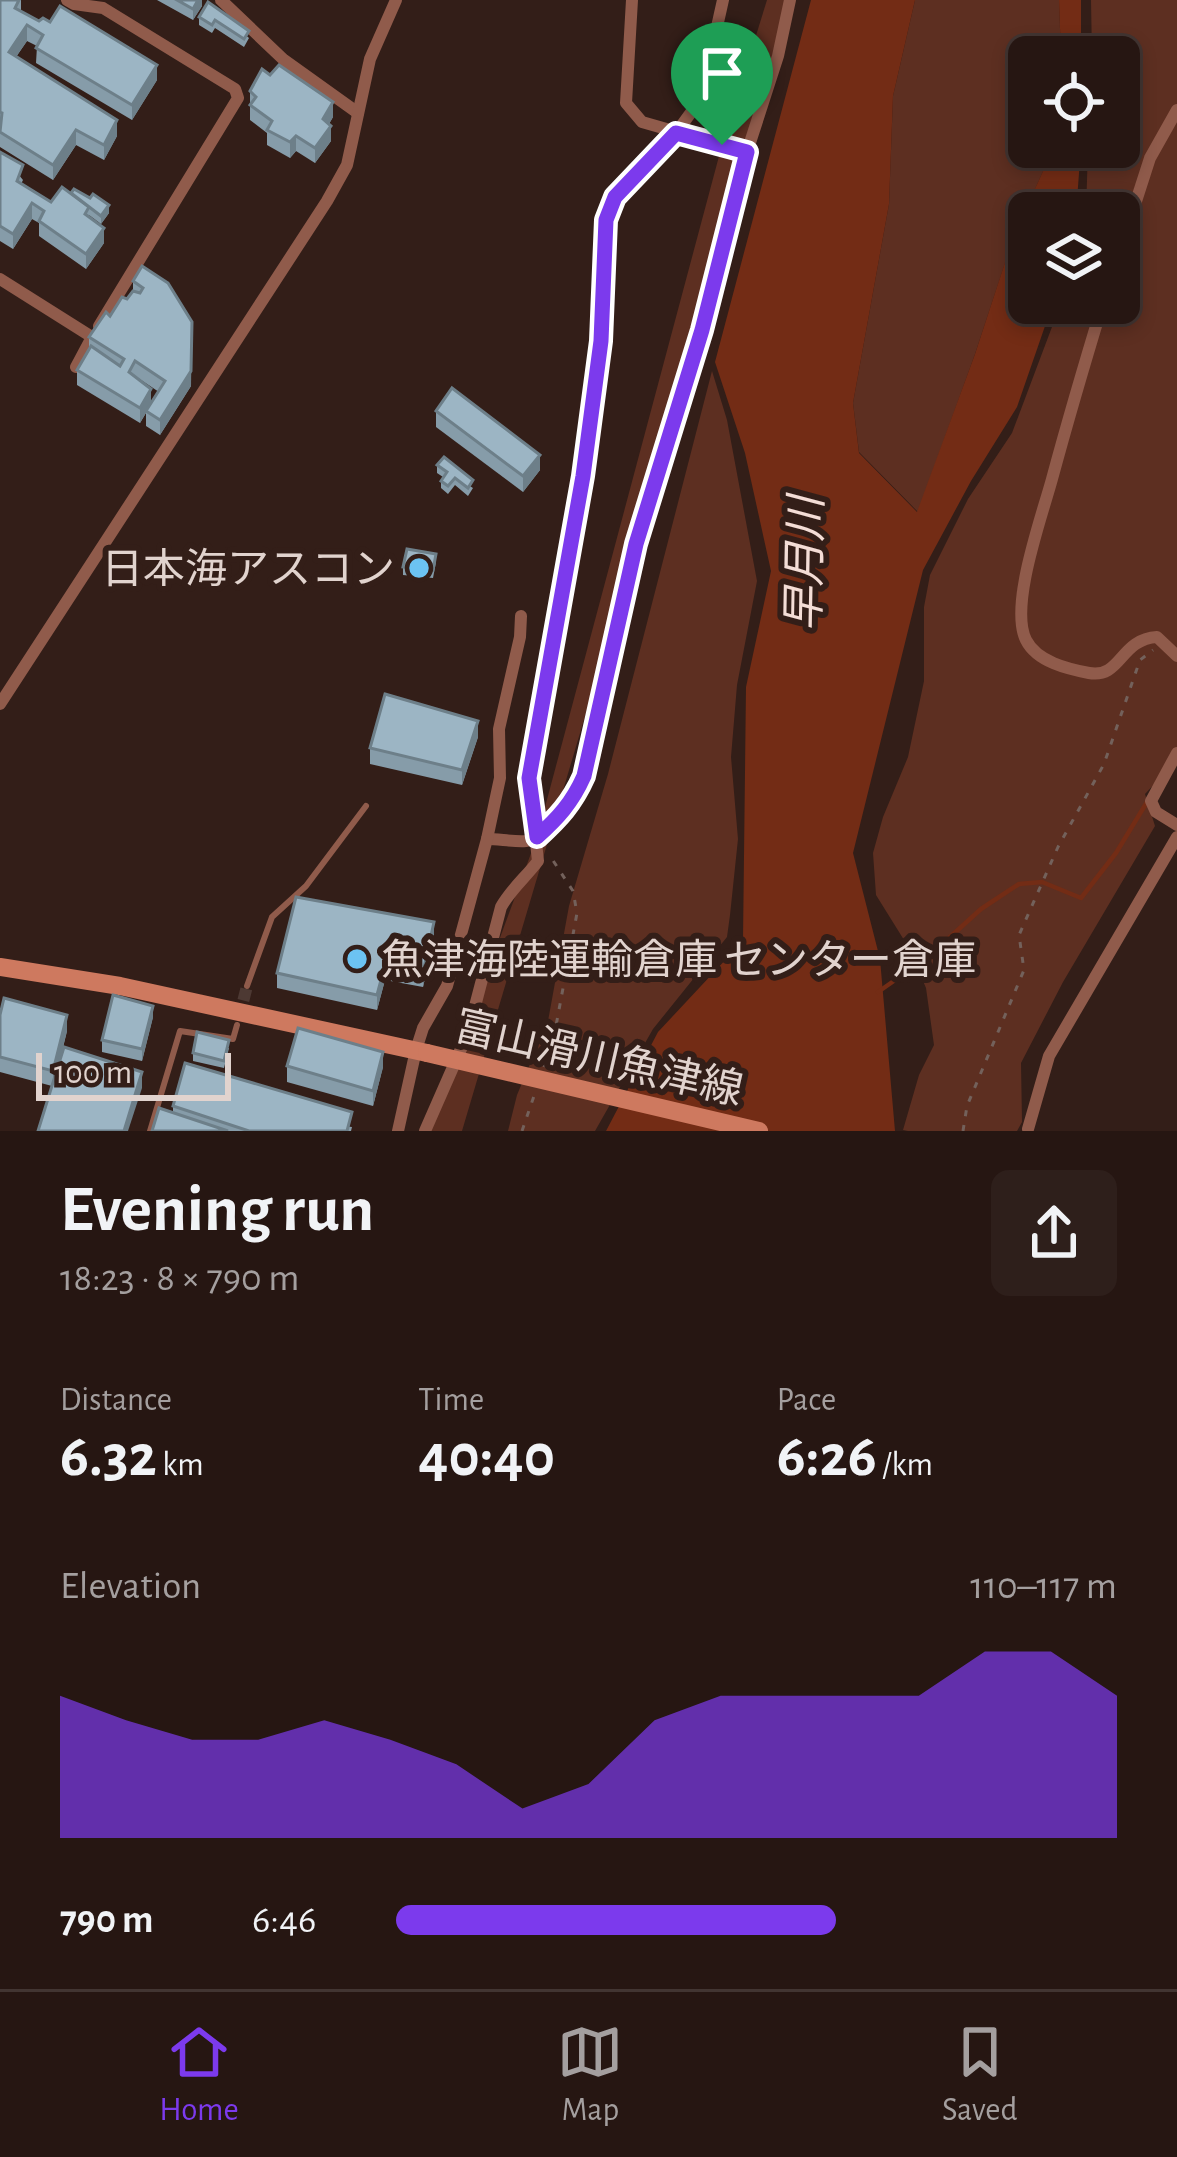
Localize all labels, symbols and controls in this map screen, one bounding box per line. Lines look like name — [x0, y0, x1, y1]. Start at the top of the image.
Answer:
pin — [671, 22, 773, 145]
map controls — [1008, 36, 1140, 324]
button: locate — [1008, 36, 1140, 168]
icon: arrive — [689, 40, 755, 106]
button: layers — [1008, 192, 1140, 324]
water label: 早月川 — [783, 492, 830, 632]
place label: 日本海アスコン — [101, 547, 395, 591]
marker: 日本海アスコン — [406, 555, 432, 581]
place label: 魚津海陸運輸倉庫 センター倉庫 — [381, 938, 976, 982]
marker: 魚津海陸運輸倉庫 センター倉庫 — [344, 946, 370, 972]
street label: 富山滑川魚津線 — [451, 1003, 747, 1112]
scale bar — [36, 1047, 231, 1100]
text: 100 m — [54, 1057, 132, 1090]
button: share — [991, 1170, 1117, 1296]
text: Evening run — [60, 1177, 374, 1243]
text: 18:23 · 8 × 790 m — [60, 1259, 299, 1298]
text: Distance — [60, 1384, 172, 1417]
text: Time — [418, 1384, 484, 1417]
text: Pace — [777, 1384, 836, 1417]
text: 6.32 — [60, 1427, 157, 1487]
text: 40:40 — [418, 1427, 555, 1487]
text: 6:26 — [777, 1427, 877, 1487]
text: km — [157, 1449, 204, 1482]
text: /km — [877, 1449, 933, 1482]
text: Elevation — [60, 1567, 201, 1606]
text: 110–117 m — [970, 1567, 1117, 1606]
text: 790 m — [60, 1901, 153, 1940]
text: 6:46 — [252, 1901, 316, 1940]
tab: Home — [159, 2019, 239, 2131]
tab: Map — [557, 2019, 623, 2131]
tab: Saved — [942, 2019, 1018, 2131]

